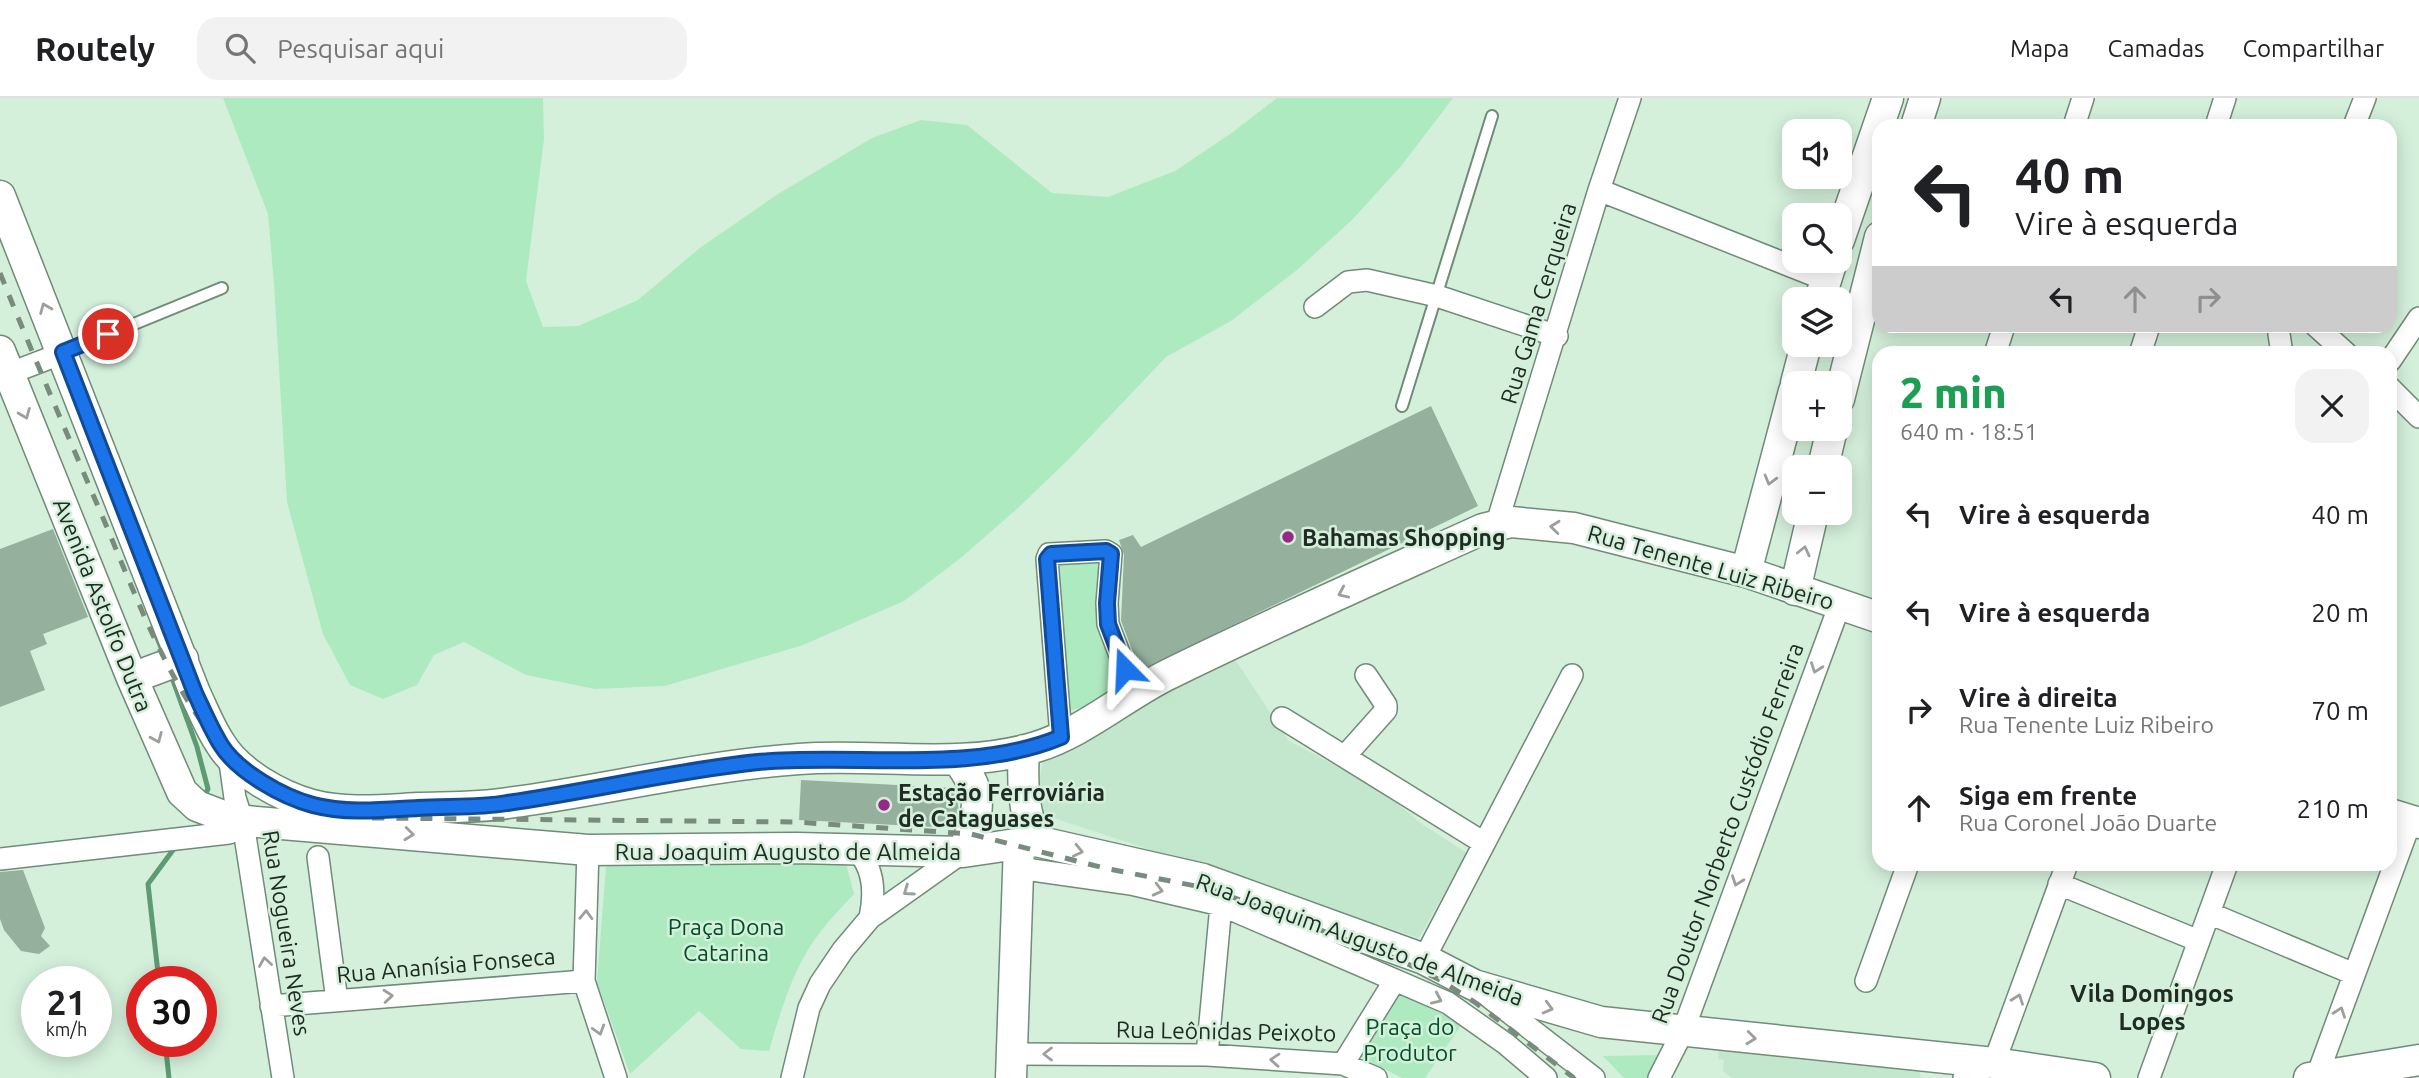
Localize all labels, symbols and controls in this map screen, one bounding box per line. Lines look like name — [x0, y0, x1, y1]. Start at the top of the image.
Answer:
search box — [197, 17, 687, 80]
icon: search — [221, 29, 259, 67]
text: Routely — [35, 30, 155, 67]
text: Pesquisar aqui — [277, 34, 444, 63]
text: Mapa — [2010, 35, 2069, 62]
text: Camadas — [2107, 35, 2204, 62]
text: Compartilhar — [2242, 35, 2384, 62]
map controls — [1782, 119, 1852, 525]
button: sound — [1782, 119, 1852, 189]
icon: left — [1900, 147, 1991, 238]
text: 40 m — [2015, 147, 2124, 202]
street label: Rua Gama Cerqueira — [1495, 199, 1581, 407]
button: search — [1782, 203, 1852, 273]
text: Vire à esquerda — [2015, 205, 2238, 241]
icon: left — [2043, 280, 2081, 318]
icon: ahead — [2116, 280, 2154, 318]
icon: right — [2189, 280, 2227, 318]
button: layers — [1782, 287, 1852, 357]
one-way arrow — [39, 303, 53, 315]
pin — [78, 304, 138, 364]
icon: arrive — [89, 315, 127, 353]
text: 2 min — [1900, 369, 2007, 416]
button: close — [2295, 369, 2369, 443]
button: + — [1782, 371, 1852, 441]
one-way arrow — [17, 408, 31, 420]
text: 640 m · 18:51 — [1900, 419, 2038, 444]
button: − — [1782, 455, 1852, 525]
one-way arrow — [1764, 474, 1778, 486]
street label: Avenida Astolfo Dutra — [49, 495, 157, 715]
icon: left — [1900, 495, 1938, 533]
text: Vire à esquerda — [1959, 500, 2150, 529]
text: 40 m — [2311, 500, 2369, 529]
one-way arrow — [1549, 519, 1561, 534]
street label: Rua Tenente Luiz Ribeiro — [1585, 520, 1837, 614]
place label: Bahamas Shopping — [1302, 525, 1506, 550]
marker: Bahamas Shopping — [1280, 529, 1296, 545]
one-way arrow — [1795, 545, 1810, 557]
one-way arrow — [1338, 585, 1350, 599]
icon: left — [1900, 593, 1938, 631]
text: Vire à esquerda — [1959, 598, 2150, 627]
text: 20 m — [2311, 598, 2369, 627]
position arrow — [1088, 632, 1162, 706]
street label: Rua Doutor Norberto Custódio Ferreira — [1646, 639, 1808, 1027]
one-way arrow — [1810, 661, 1824, 673]
text: Vire à direita — [1959, 683, 2118, 712]
icon: right — [1900, 691, 1938, 729]
text: 70 m — [2311, 696, 2369, 725]
text: Rua Tenente Luiz Ribeiro — [1959, 712, 2214, 737]
one-way arrow — [149, 732, 163, 744]
place label: Estação Ferroviária de Cataguases — [898, 780, 1105, 831]
text: Siga em frente — [1959, 781, 2137, 810]
icon: ahead — [1900, 789, 1938, 827]
text: 210 m — [2297, 794, 2369, 823]
marker: Estação Ferroviária de Cataguases — [876, 797, 892, 813]
text: Rua Coronel João Duarte — [1959, 810, 2217, 835]
one-way arrow — [404, 826, 415, 841]
street label: Rua Nogueira Neves — [258, 828, 316, 1038]
street label: Rua Joaquim Augusto de Almeida — [615, 839, 961, 864]
one-way arrow — [1072, 842, 1084, 857]
street label: Rua Joaquim Augusto de Almeida — [1193, 868, 1527, 1010]
one-way arrow — [1732, 875, 1746, 887]
one-way arrow — [1151, 882, 1163, 896]
one-way arrow — [903, 883, 916, 896]
one-way arrow — [578, 909, 594, 920]
park label: Praça Dona Catarina — [668, 914, 784, 965]
street label: Rua Ananísia Fonseca — [336, 943, 556, 987]
one-way arrow — [257, 956, 272, 968]
speed limit sign: 30 — [126, 966, 217, 1057]
district label: Vila Domingos Lopes — [2070, 980, 2234, 1035]
text: 21 — [47, 982, 86, 1022]
one-way arrow — [383, 989, 394, 1004]
one-way arrow — [1430, 991, 1443, 1005]
one-way arrow — [2009, 993, 2023, 1005]
one-way arrow — [1542, 999, 1554, 1014]
one-way arrow — [2332, 1007, 2346, 1019]
park label: Praça do Produtor — [1363, 1014, 1457, 1065]
street label: Rua Leônidas Peixoto — [1116, 1017, 1336, 1045]
text: km/h — [46, 1019, 87, 1039]
one-way arrow — [591, 1023, 605, 1035]
one-way arrow — [1745, 1030, 1756, 1045]
one-way arrow — [1042, 1046, 1052, 1062]
one-way arrow — [1269, 1053, 1280, 1068]

